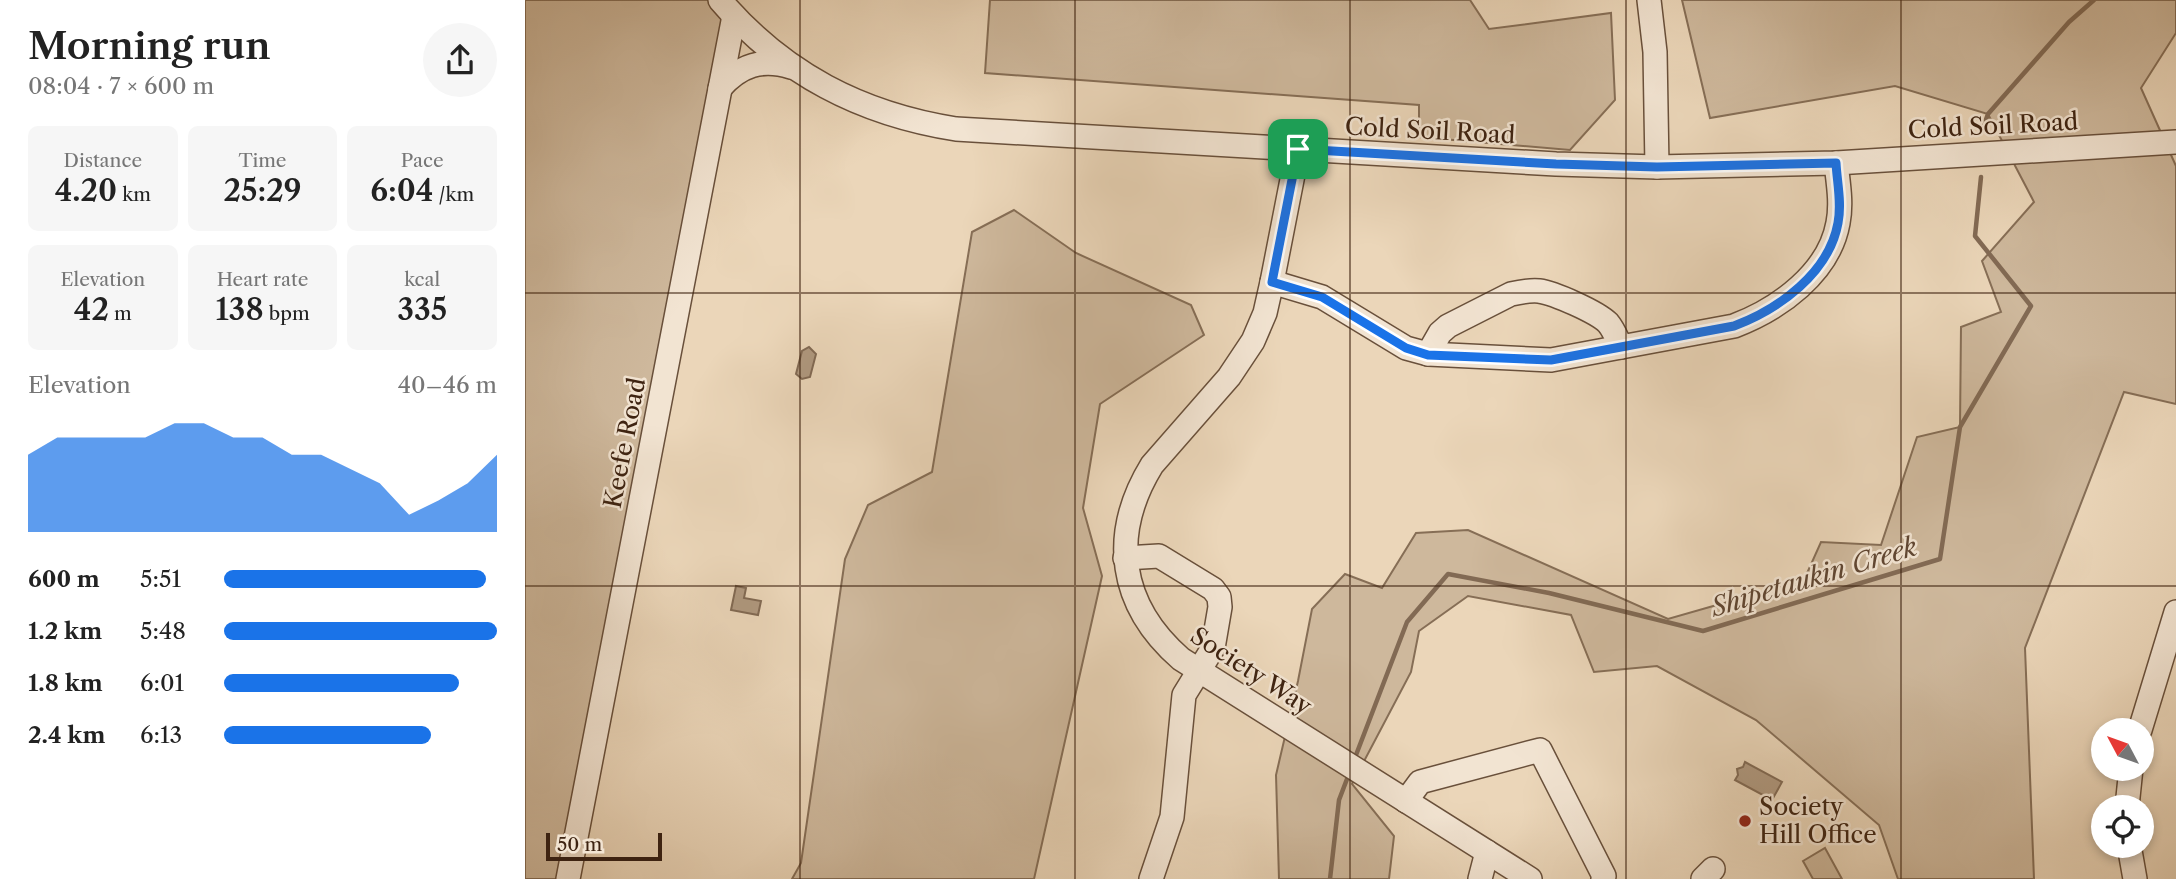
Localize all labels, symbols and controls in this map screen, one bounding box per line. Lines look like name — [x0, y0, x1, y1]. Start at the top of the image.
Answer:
text: Morning run — [28, 22, 271, 69]
button: share — [423, 23, 497, 97]
text: 08:04 · 7 × 600 m — [28, 72, 214, 100]
street label: Cold Soil Road — [1907, 107, 2079, 144]
street label: Cold Soil Road — [1344, 112, 1516, 149]
pin — [1268, 119, 1328, 179]
icon: arrive — [1279, 130, 1317, 168]
text: Distance — [64, 149, 142, 172]
text: Time — [238, 149, 287, 172]
text: Pace — [401, 149, 444, 172]
text: 4.20 — [55, 172, 117, 209]
text: 25:29 — [223, 172, 302, 209]
text: 6:04 — [370, 172, 434, 209]
text: km — [117, 183, 151, 206]
text: /km — [434, 183, 474, 206]
text: Elevation — [60, 268, 145, 291]
text: Heart rate — [217, 268, 308, 291]
text: kcal — [404, 268, 440, 291]
text: 42 — [74, 291, 109, 328]
text: 138 — [215, 291, 264, 328]
text: 335 — [397, 291, 447, 328]
text: m — [109, 302, 132, 325]
text: bpm — [264, 302, 310, 325]
text: Elevation — [28, 371, 131, 399]
text: 40–46 m — [398, 371, 497, 399]
street label: Keefe Road — [598, 375, 651, 511]
water label: Shipetaukin Creek — [1705, 530, 1921, 624]
text: 600 m — [28, 565, 100, 593]
text: 5:51 — [140, 565, 181, 593]
text: 1.2 km — [28, 617, 102, 645]
text: 5:48 — [140, 617, 186, 645]
street label: Society Way — [1185, 621, 1318, 721]
text: 1.8 km — [28, 669, 103, 697]
text: 6:01 — [140, 669, 184, 697]
north arrow — [2091, 718, 2154, 780]
map controls — [2091, 718, 2154, 858]
text: 2.4 km — [28, 721, 105, 749]
text: 6:13 — [140, 721, 182, 749]
place label: Society Hill Office — [1759, 792, 1877, 849]
button: locate — [2091, 795, 2154, 858]
marker: Society Hill Office — [1737, 813, 1753, 829]
scale bar — [546, 830, 661, 862]
text: 50 m — [557, 833, 602, 856]

